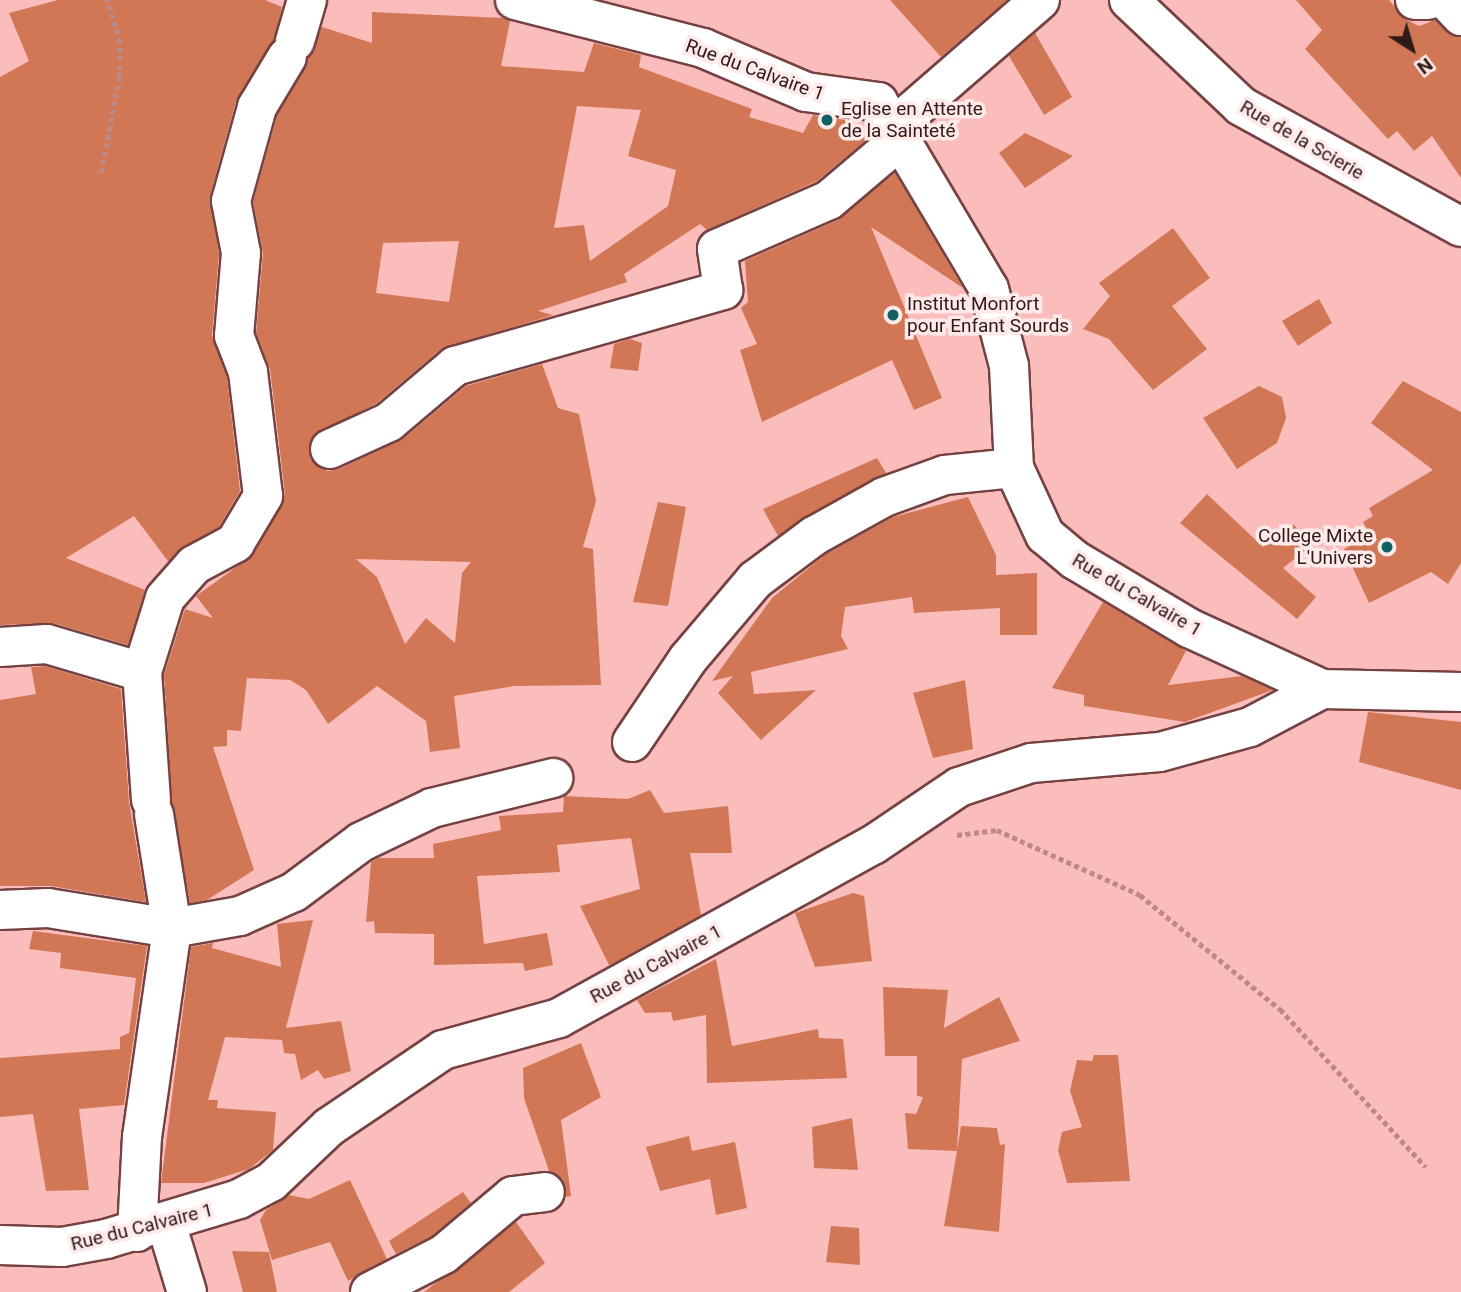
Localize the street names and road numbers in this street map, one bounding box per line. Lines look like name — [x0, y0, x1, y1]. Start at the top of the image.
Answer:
street label: Rue du Calvaire 1 — [683, 34, 827, 106]
street label: Rue de la Scierie — [1236, 95, 1368, 185]
street label: Rue du Calvaire 1 — [1068, 549, 1206, 641]
street label: Rue du Calvaire 1 — [586, 920, 726, 1008]
street label: Rue du Calvaire 1 — [68, 1198, 216, 1256]

